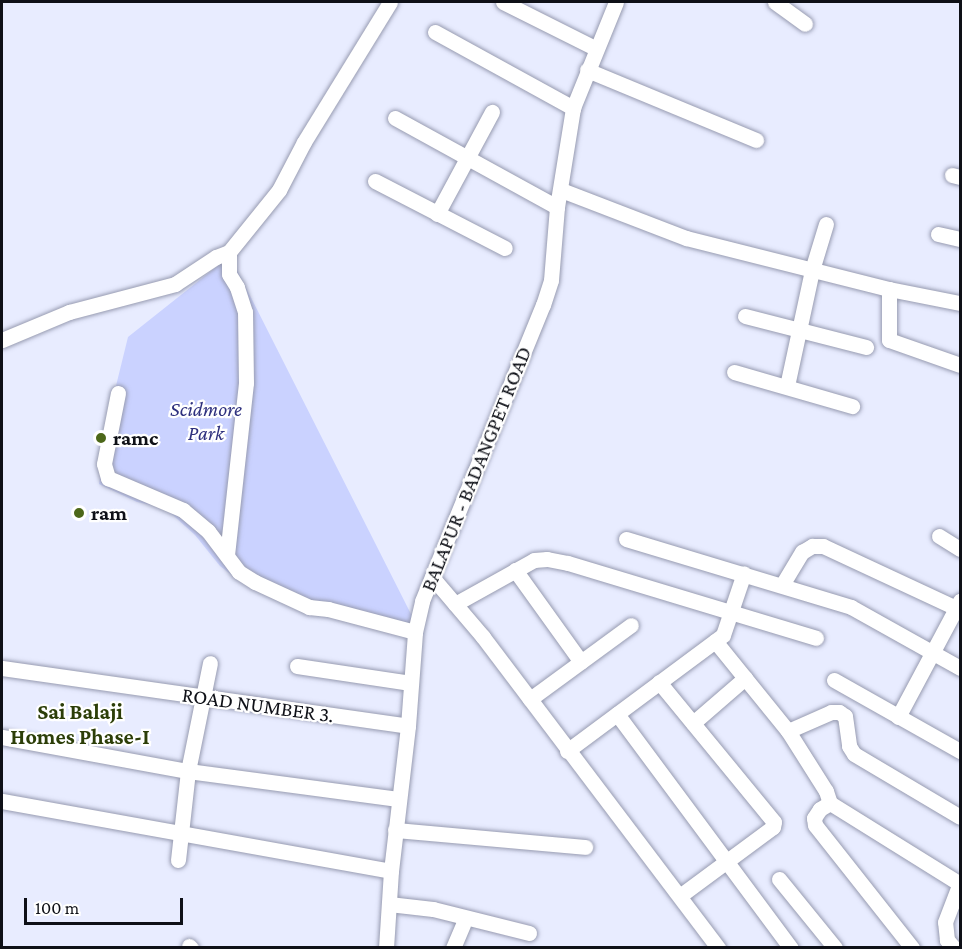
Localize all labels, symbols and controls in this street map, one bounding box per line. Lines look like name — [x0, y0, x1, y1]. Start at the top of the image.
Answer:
street label: BALAPUR - BADANGPET ROAD — [415, 343, 537, 595]
park label: Scidmore Park — [170, 396, 242, 446]
place label: ramc — [113, 425, 158, 451]
marker: ramc — [94, 431, 108, 445]
place label: ram — [91, 500, 127, 526]
marker: ram — [72, 506, 86, 520]
street label: ROAD NUMBER 3. — [180, 682, 336, 728]
district label: Sai Balaji Homes Phase-I — [10, 698, 150, 750]
scale bar — [27, 886, 186, 924]
text: 100 m — [35, 898, 79, 918]

